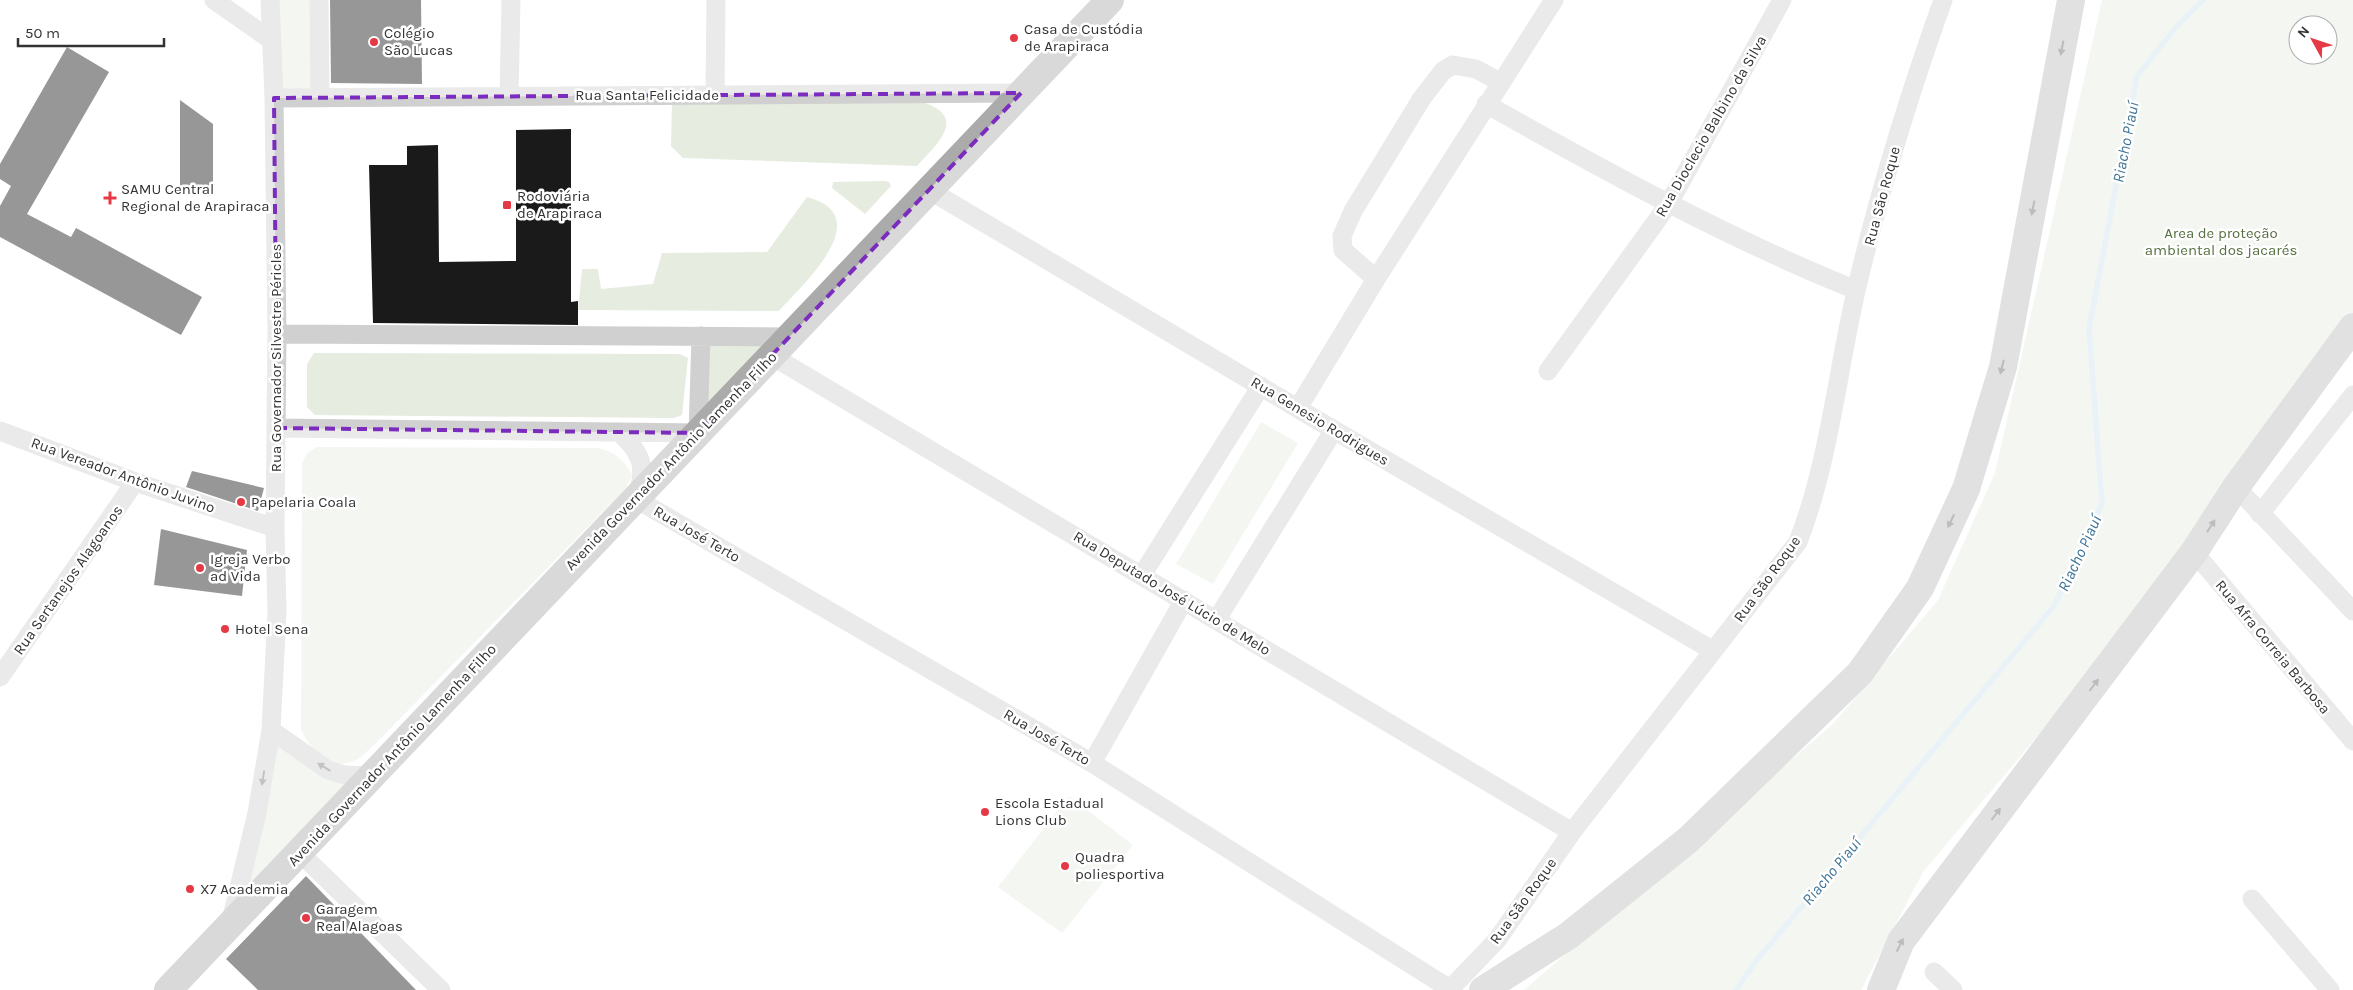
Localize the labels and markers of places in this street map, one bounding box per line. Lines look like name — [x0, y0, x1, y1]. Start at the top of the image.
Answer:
place label: Casa de Custódia de Arapiraca — [1024, 20, 1143, 55]
place label: Colégio São Lucas — [384, 24, 453, 59]
marker: Casa de Custódia de Arapiraca — [1008, 32, 1020, 44]
marker: Colégio São Lucas — [368, 36, 380, 48]
place label: SAMU Central Regional de Arapiraca — [121, 180, 269, 215]
place label: Rodoviária de Arapiraca — [517, 187, 602, 222]
marker: SAMU Central Regional de Arapiraca — [103, 191, 117, 205]
marker: Rodoviária de Arapiraca — [501, 199, 513, 211]
place label: Papelaria Coala — [251, 493, 356, 511]
marker: Papelaria Coala — [235, 496, 247, 508]
place label: Igreja Verbo ad Vida — [210, 550, 290, 585]
marker: Igreja Verbo ad Vida — [194, 562, 206, 574]
place label: Hotel Sena — [235, 620, 308, 638]
marker: Hotel Sena — [219, 623, 231, 635]
place label: Escola Estadual Lions Club — [995, 794, 1104, 829]
marker: Escola Estadual Lions Club — [979, 806, 991, 818]
place label: Quadra poliesportiva — [1075, 848, 1165, 883]
marker: Quadra poliesportiva — [1059, 860, 1071, 872]
place label: X7 Academia — [200, 880, 288, 898]
marker: X7 Academia — [184, 883, 196, 895]
place label: Garagem Real Alagoas — [316, 900, 403, 935]
marker: Garagem Real Alagoas — [300, 912, 312, 924]

